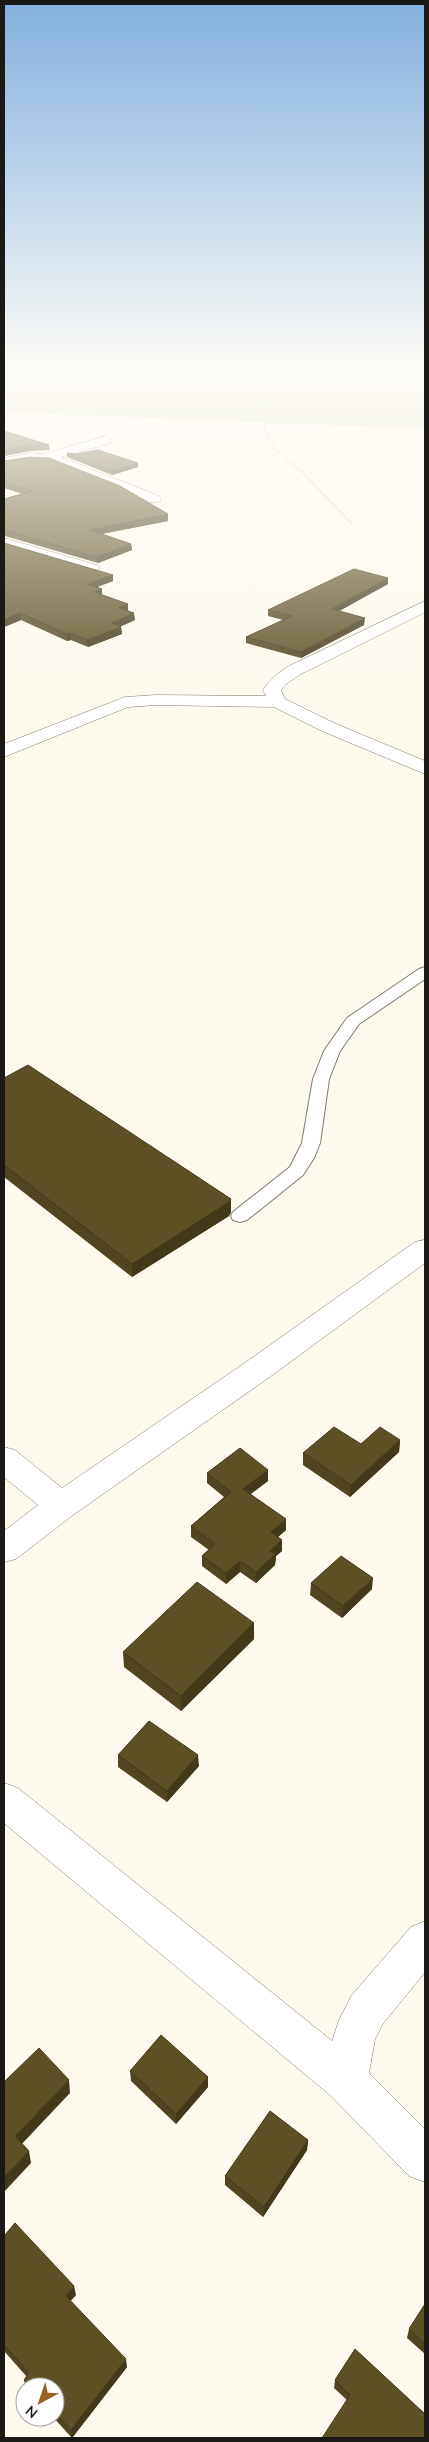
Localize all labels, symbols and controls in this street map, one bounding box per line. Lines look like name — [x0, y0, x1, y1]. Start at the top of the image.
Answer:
north arrow — [15, 2377, 65, 2427]
text: N — [22, 2401, 42, 2422]

